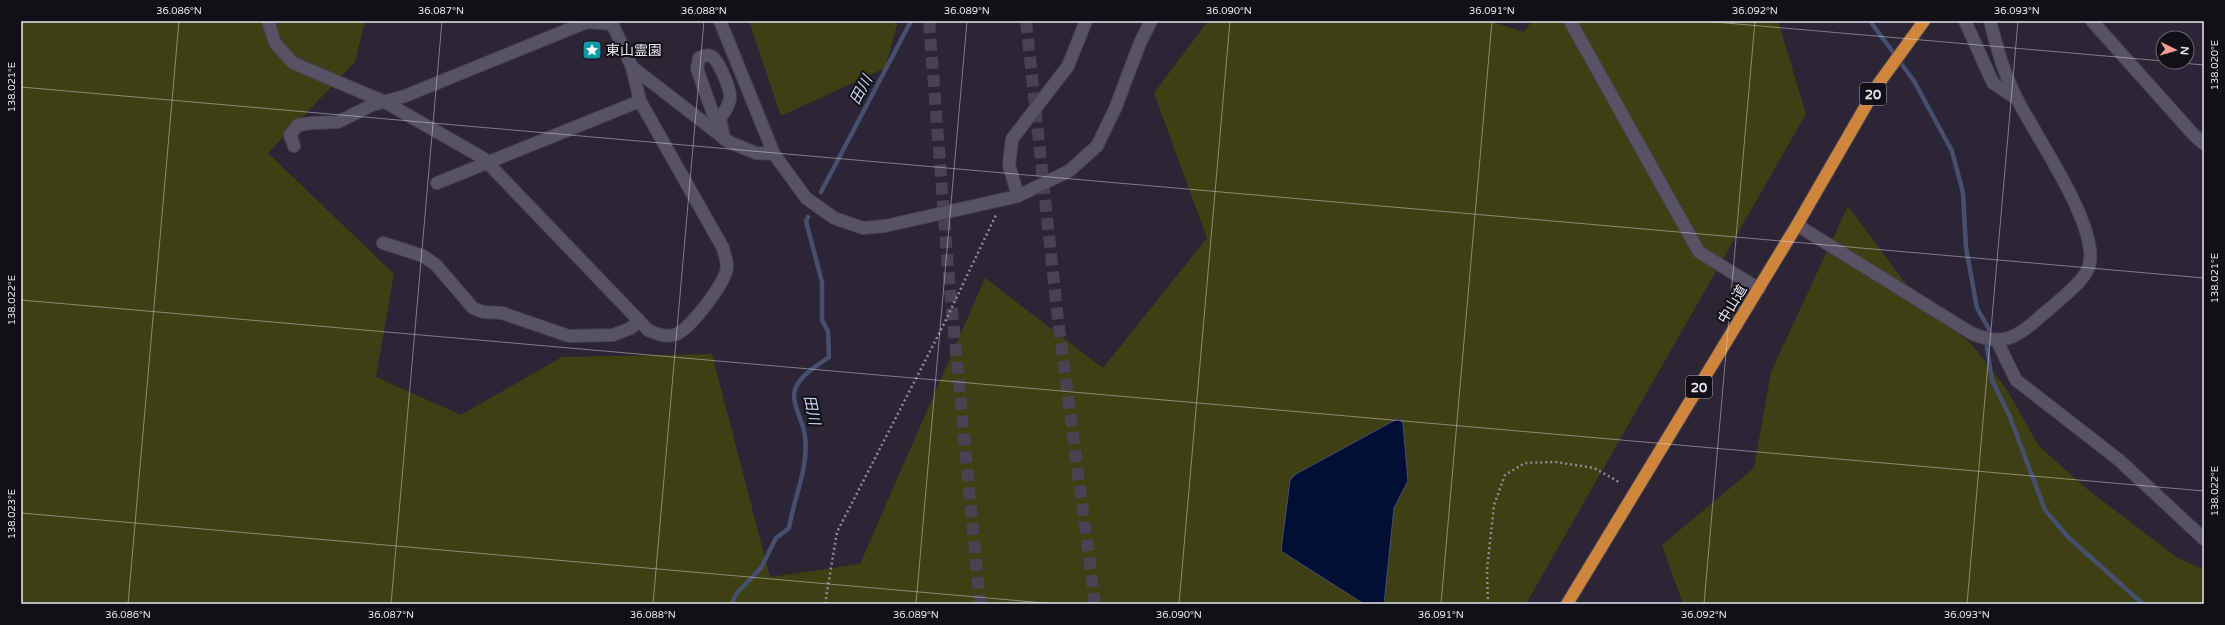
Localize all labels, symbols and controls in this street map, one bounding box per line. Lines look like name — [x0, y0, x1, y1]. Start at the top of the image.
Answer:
text: 36.086°N — [156, 5, 202, 17]
text: 36.087°N — [418, 5, 464, 17]
text: 36.088°N — [681, 5, 727, 17]
text: 36.089°N — [944, 5, 990, 17]
text: 36.090°N — [1206, 5, 1252, 17]
text: 36.091°N — [1469, 5, 1515, 17]
text: 36.092°N — [1732, 5, 1778, 17]
text: 36.093°N — [1994, 5, 2040, 17]
north arrow — [2155, 30, 2195, 70]
place icon: 東山霊園 — [581, 39, 603, 61]
text: 138.020°E — [2209, 40, 2221, 90]
place label: 東山霊園 — [606, 42, 662, 59]
text: N — [2178, 46, 2191, 56]
text: 138.021°E — [6, 62, 18, 112]
water label: 田川 — [846, 71, 877, 107]
road number: 20 — [1860, 83, 1886, 105]
text: 138.021°E — [2209, 253, 2221, 303]
text: 138.022°E — [6, 275, 18, 325]
street label: 中山道 — [1714, 282, 1751, 327]
road number: 20 — [1686, 376, 1712, 398]
water label: 田川 — [800, 393, 824, 428]
text: 138.022°E — [2209, 466, 2221, 516]
text: 138.023°E — [6, 489, 18, 539]
text: 36.086°N — [105, 609, 151, 621]
text: 36.087°N — [368, 609, 414, 621]
text: 36.088°N — [630, 609, 676, 621]
text: 36.089°N — [893, 609, 939, 621]
text: 36.090°N — [1156, 609, 1202, 621]
text: 36.091°N — [1418, 609, 1464, 621]
text: 36.092°N — [1681, 609, 1727, 621]
text: 36.093°N — [1944, 609, 1990, 621]

